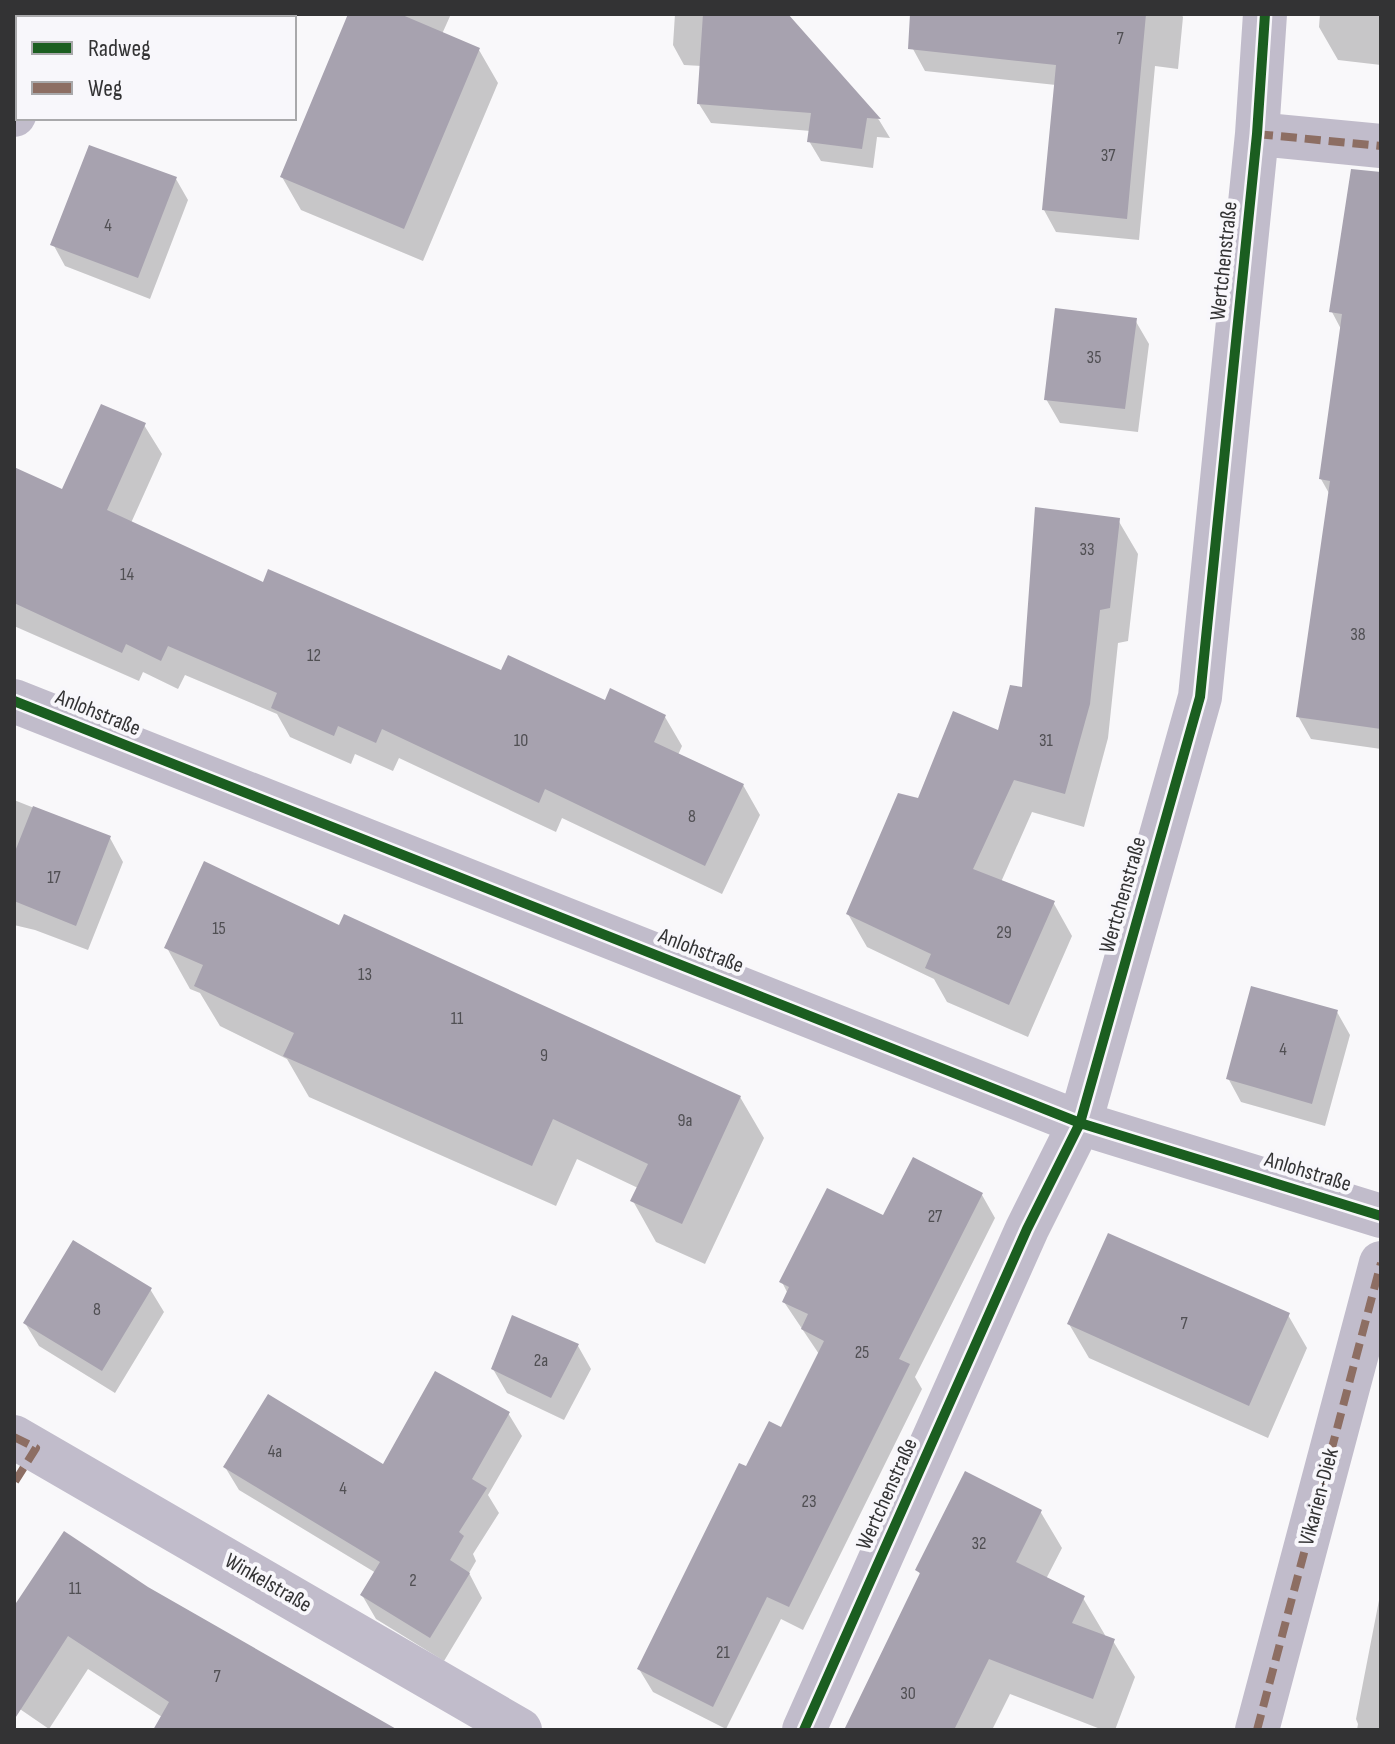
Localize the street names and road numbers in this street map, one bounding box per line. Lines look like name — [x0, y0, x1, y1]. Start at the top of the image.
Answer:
street label: Wertchenstraße — [1204, 200, 1244, 322]
street label: Anlohstraße — [51, 683, 144, 742]
street label: Wertchenstraße — [1094, 834, 1152, 956]
street label: Anlohstraße — [654, 922, 747, 980]
street label: Anlohstraße — [1261, 1146, 1355, 1198]
street label: Wertchenstraße — [850, 1434, 924, 1554]
street label: Vikarien-Diek — [1293, 1445, 1345, 1549]
street label: Winkelstraße — [220, 1547, 316, 1619]

